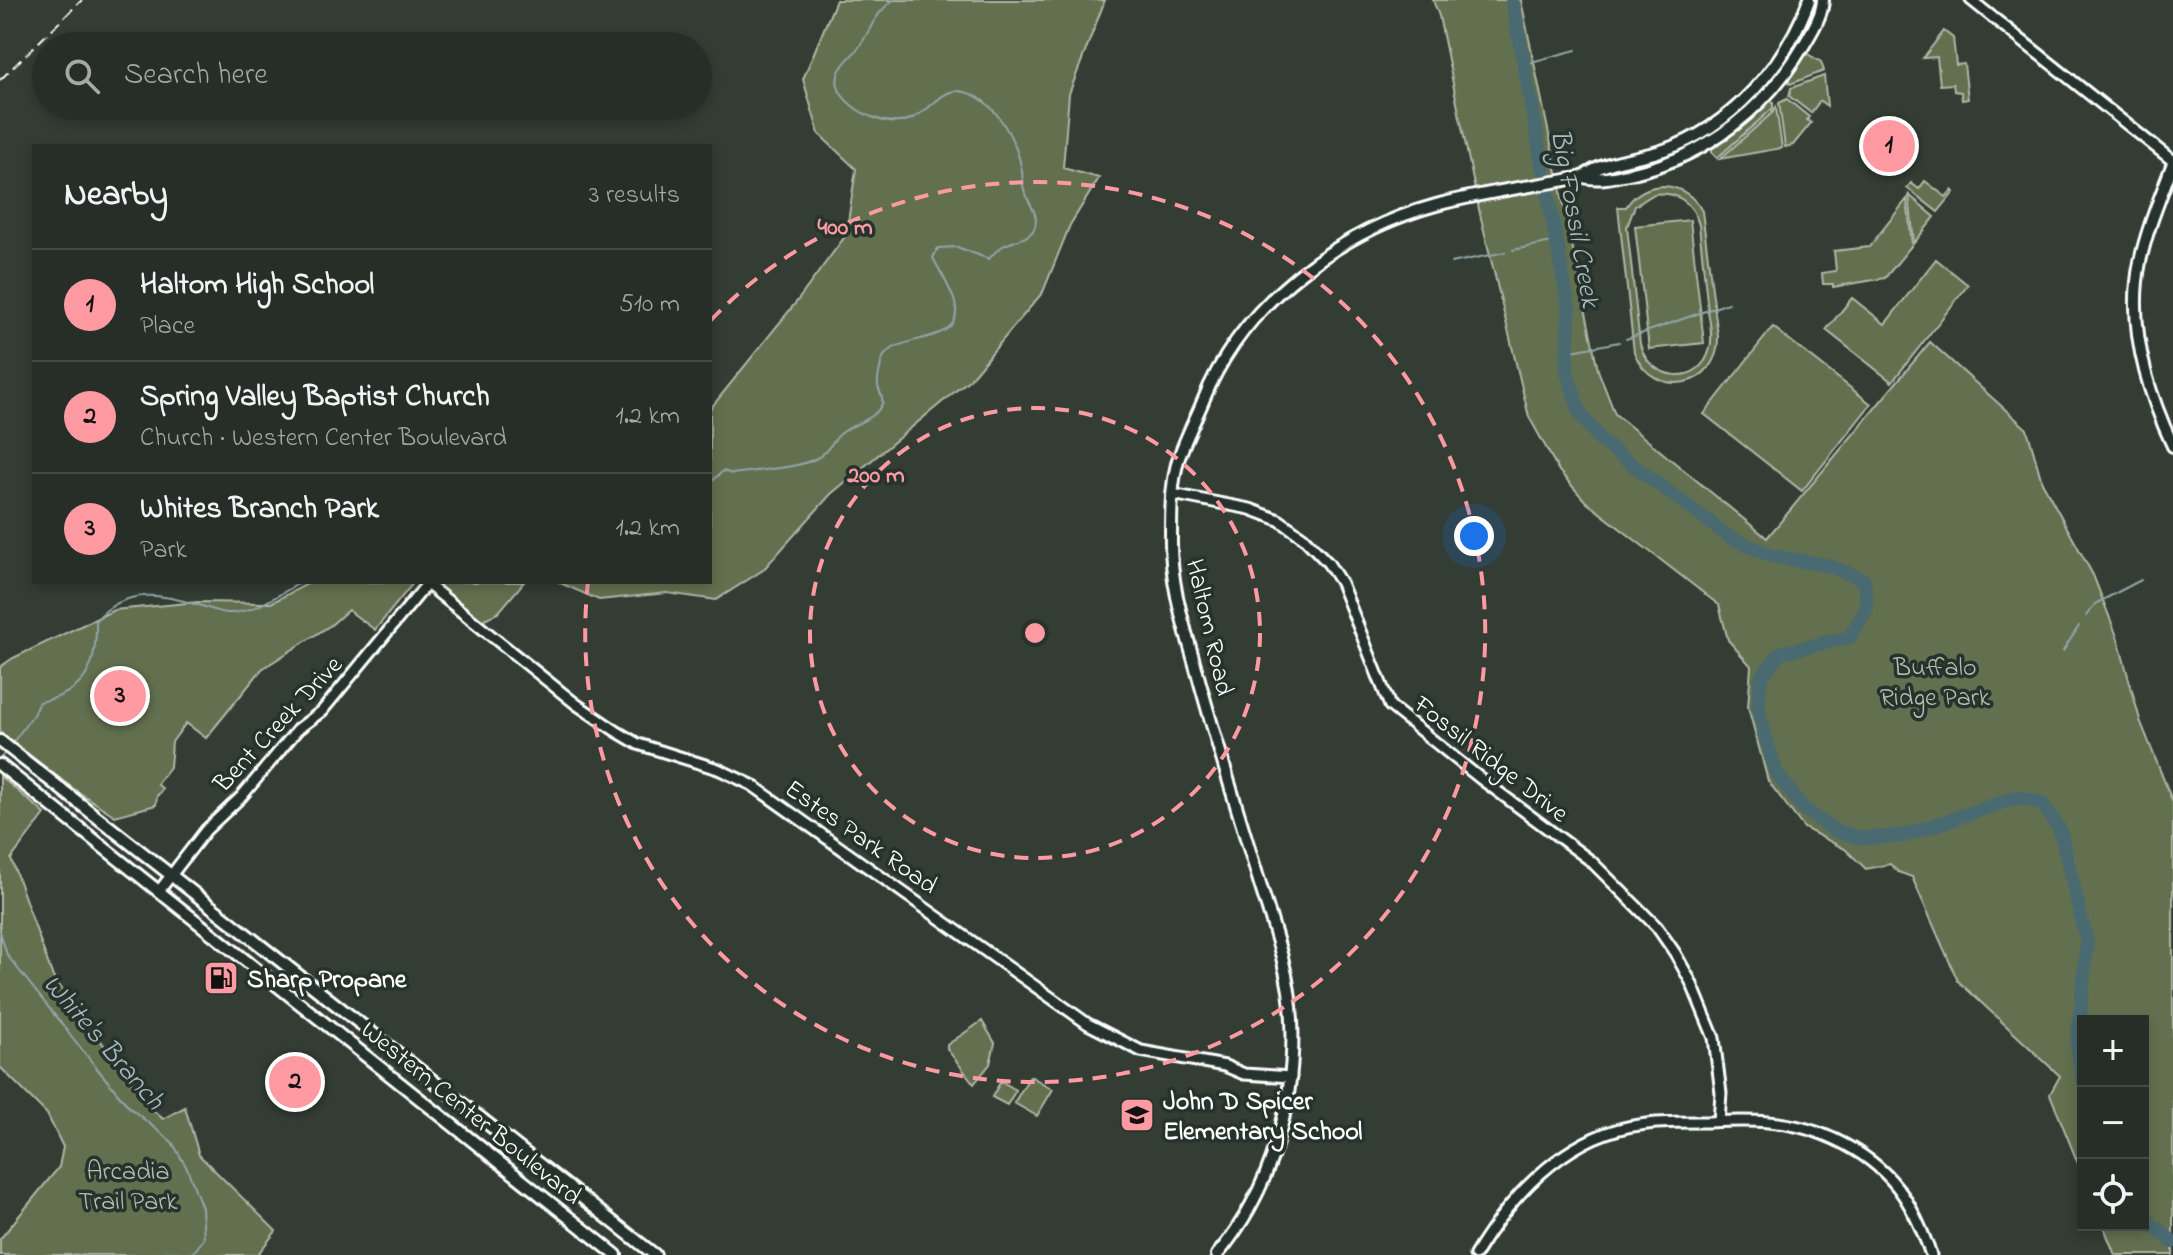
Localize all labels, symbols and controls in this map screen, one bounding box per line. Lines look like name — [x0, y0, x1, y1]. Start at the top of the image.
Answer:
search box — [32, 32, 712, 120]
icon: search — [60, 54, 104, 98]
text: Search here — [124, 54, 268, 98]
pin: 1 — [1863, 116, 1915, 176]
water label: Big Fossil Creek — [1538, 126, 1610, 313]
text: Nearby — [64, 171, 168, 221]
text: 3 results — [589, 177, 680, 215]
text: 400 m — [817, 211, 873, 246]
text: Haltom High School — [140, 264, 374, 308]
text: 1 — [86, 286, 94, 324]
text: 510 m — [619, 286, 680, 324]
text: Place — [140, 308, 195, 346]
text: Spring Valley Baptist Church — [140, 376, 490, 420]
text: 2 — [84, 398, 96, 436]
text: 1.2 km — [615, 398, 680, 436]
text: Church · Western Center Boulevard — [140, 420, 507, 458]
text: 200 m — [846, 459, 905, 494]
text: Whites Branch Park — [140, 488, 379, 532]
text: 3 — [85, 510, 95, 548]
text: 1.2 km — [615, 510, 680, 548]
your location — [1454, 516, 1494, 556]
text: Park — [140, 532, 187, 570]
street label: Haltom Road — [1174, 556, 1242, 700]
centre of rings — [1021, 619, 1049, 647]
street label: Bent Creek Drive — [205, 648, 353, 803]
park label: Buffalo Ridge Park — [1880, 650, 1991, 718]
pin: 3 — [94, 666, 146, 726]
street label: Fossil Ridge Drive — [1404, 687, 1576, 833]
street label: Estes Park Road — [776, 772, 945, 906]
fuel station icon: Sharp Propane — [202, 959, 240, 997]
place label: Sharp Propane — [247, 962, 408, 1000]
water label: White's Branch — [32, 966, 174, 1121]
street label: Western Center Boulevard — [351, 1013, 589, 1216]
map controls — [2077, 1015, 2149, 1231]
button: + — [2077, 1015, 2149, 1087]
pin: 2 — [269, 1052, 321, 1112]
place label: John D Spicer Elementary School — [1163, 1084, 1362, 1152]
button: − — [2077, 1087, 2149, 1159]
school or university icon: John D Spicer Elementary School — [1118, 1096, 1156, 1134]
park label: Arcadia Trail Park — [78, 1154, 178, 1222]
button: locate — [2077, 1159, 2149, 1231]

